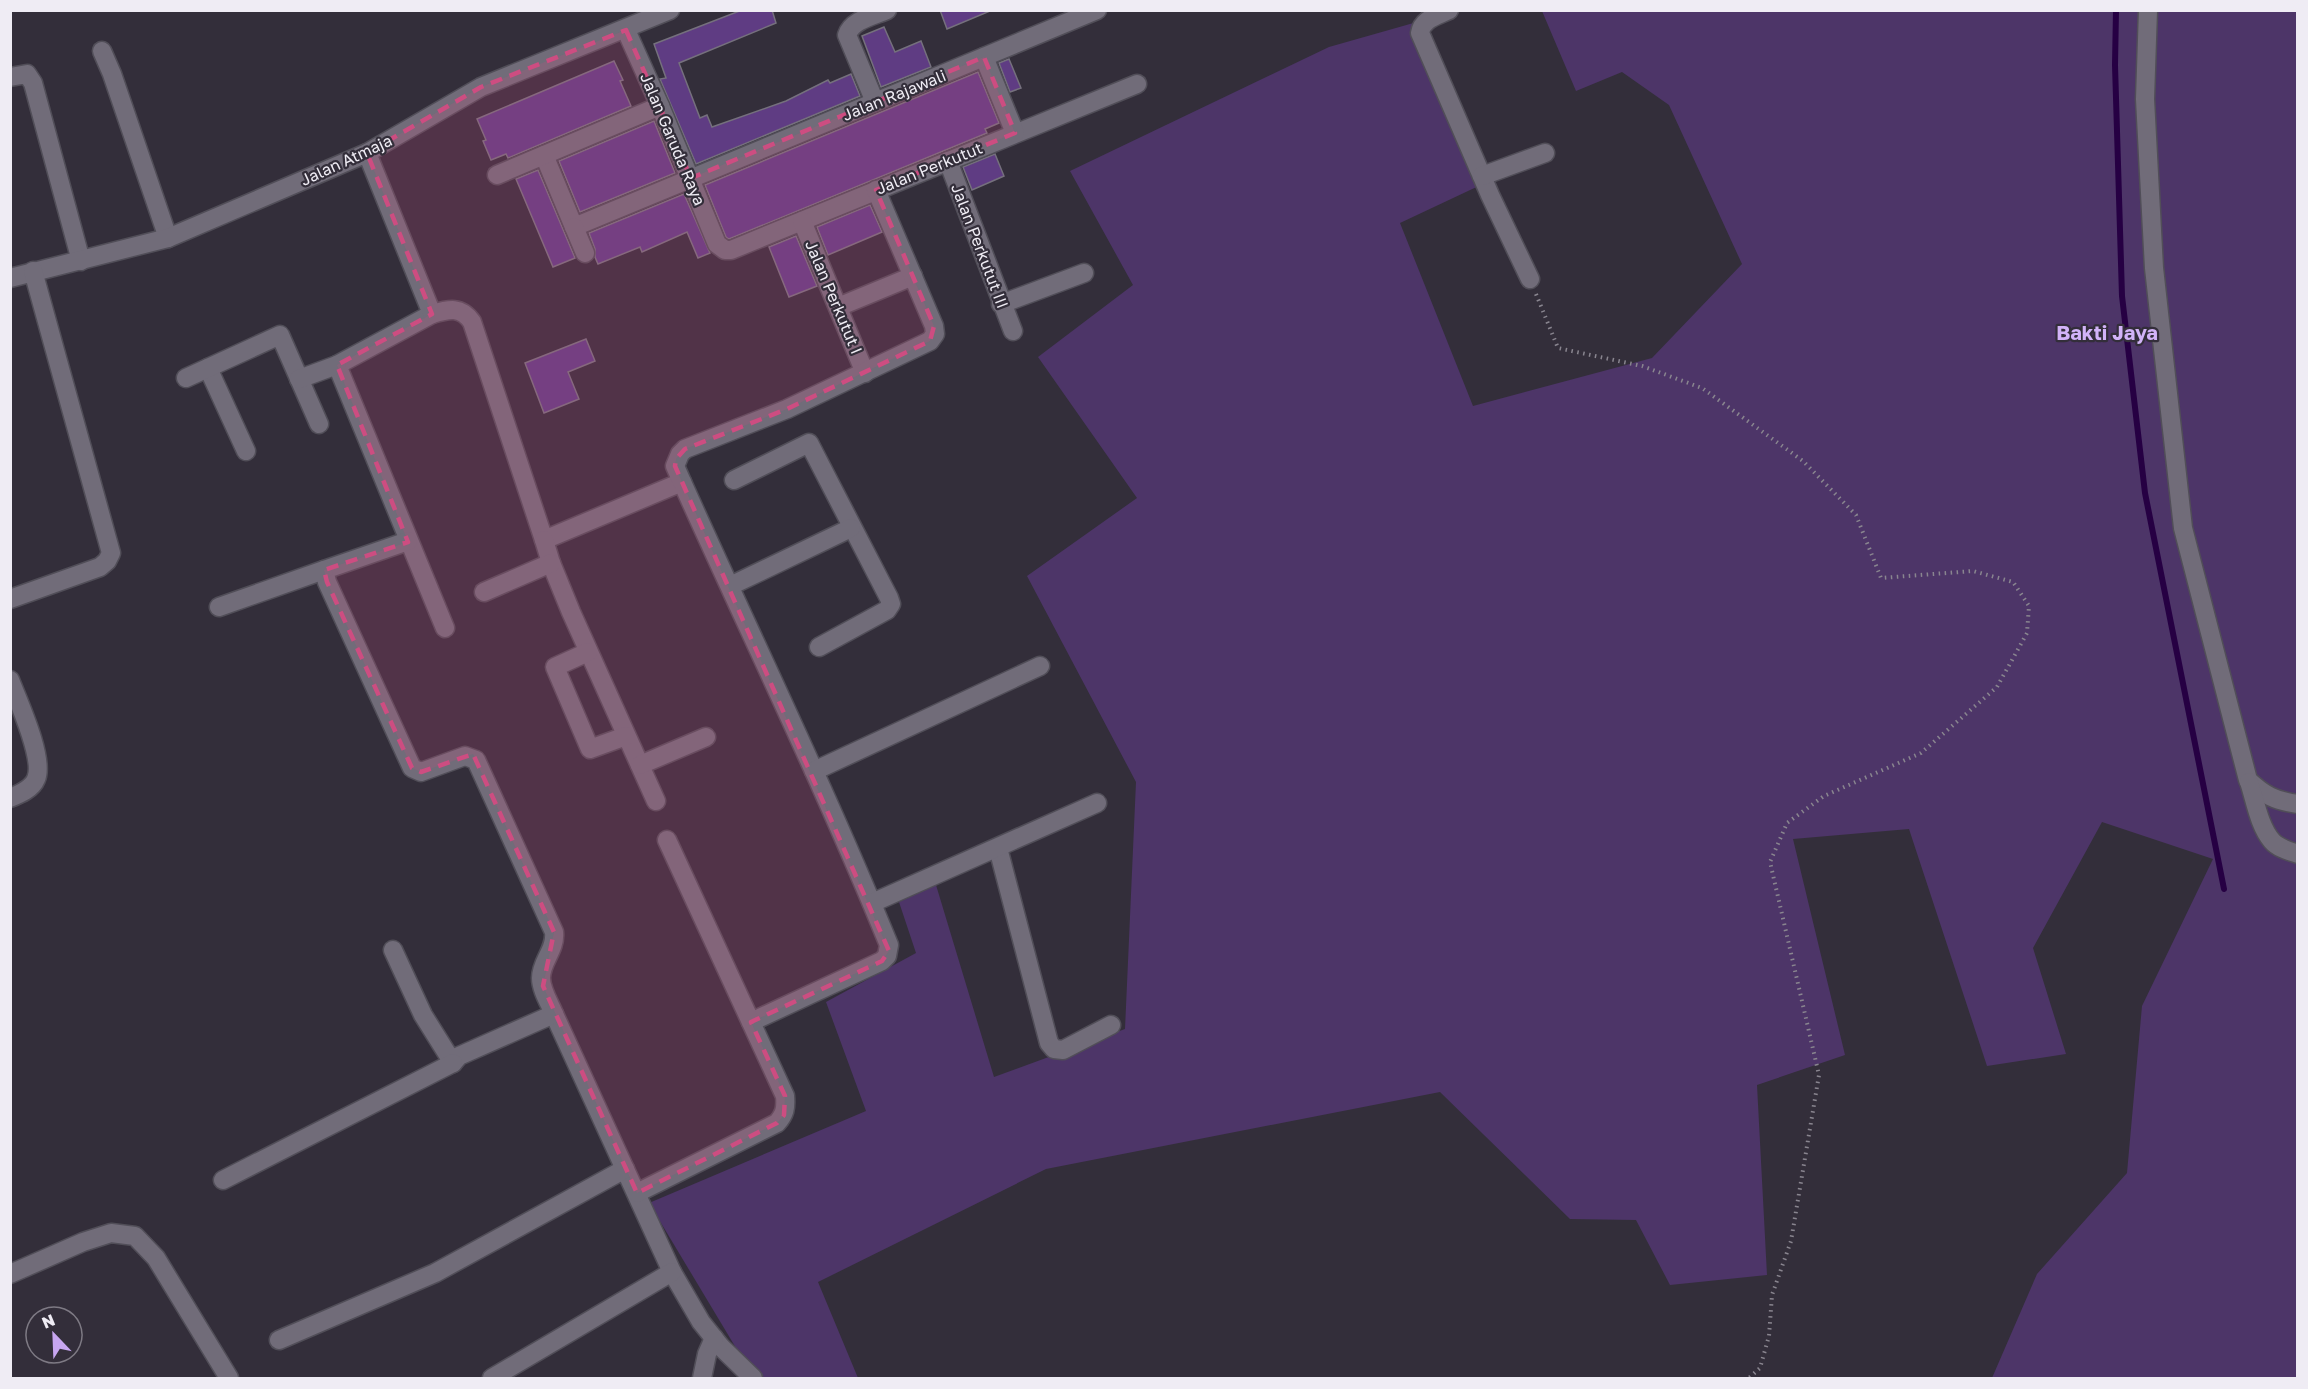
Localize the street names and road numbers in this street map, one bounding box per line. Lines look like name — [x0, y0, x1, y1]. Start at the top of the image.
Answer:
street label: Jalan Rajawali — [839, 65, 949, 125]
street label: Jalan Garuda Raya — [636, 70, 710, 208]
street label: Jalan Atmaja — [297, 130, 395, 190]
street label: Jalan Perkutut — [873, 138, 985, 198]
street label: Jalan Perkutut III — [947, 181, 1013, 311]
street label: Jalan Perkutut I — [801, 237, 867, 357]

